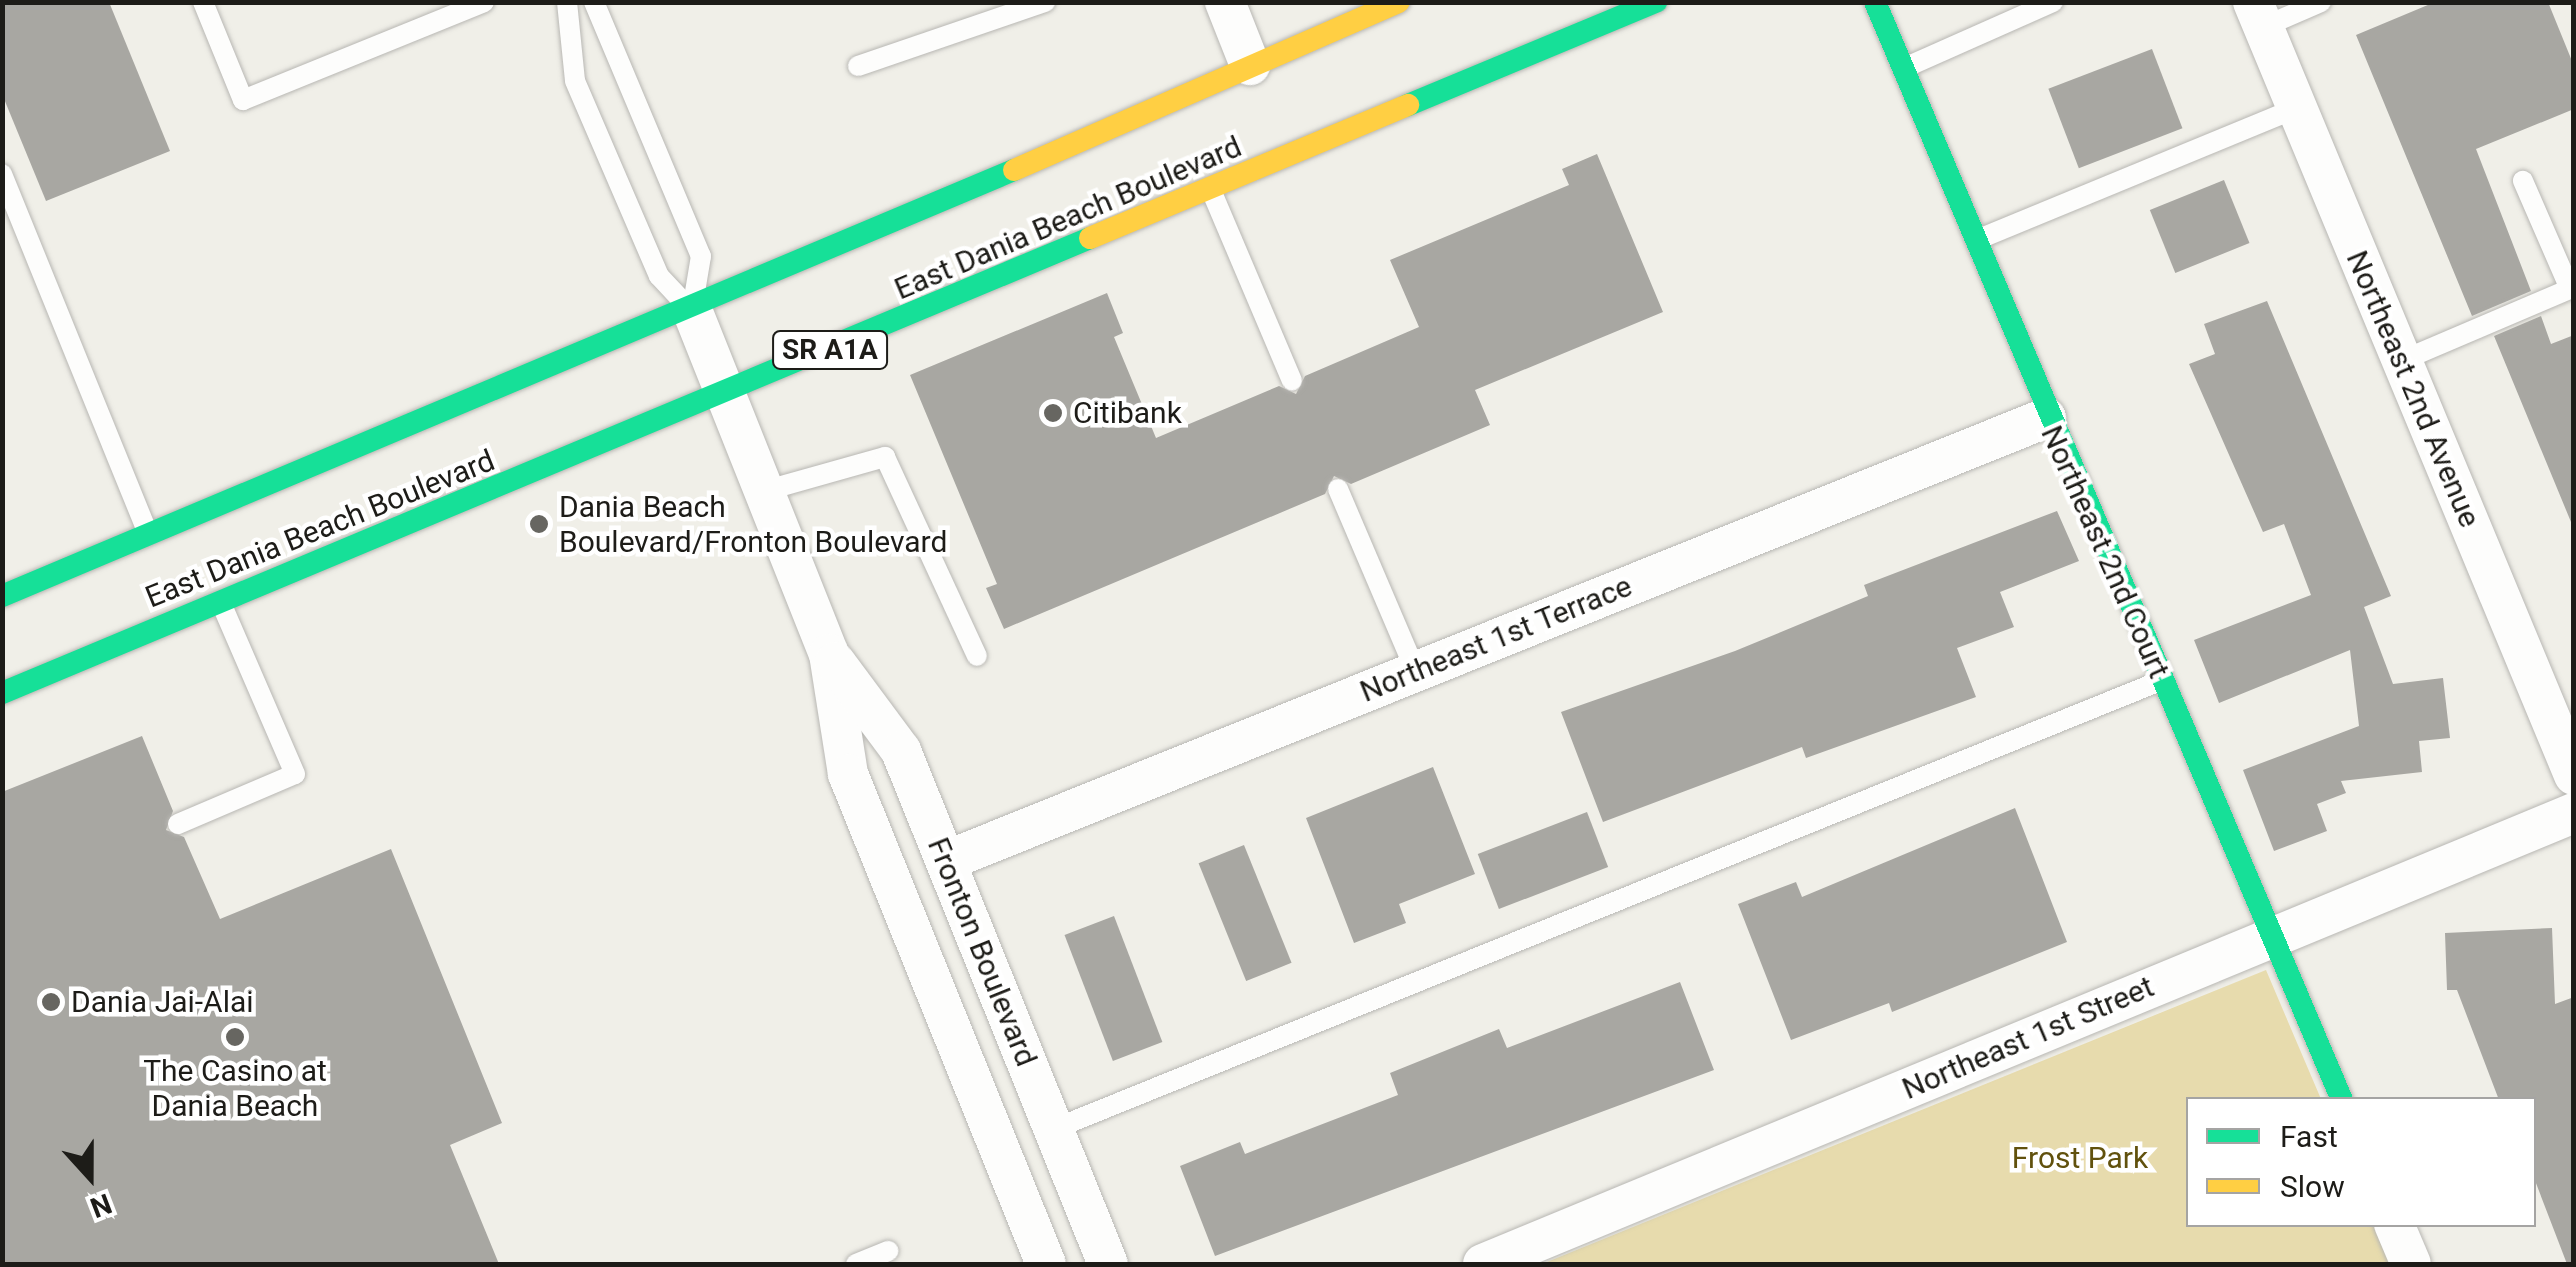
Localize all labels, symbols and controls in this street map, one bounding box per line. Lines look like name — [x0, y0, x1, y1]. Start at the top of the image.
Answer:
street label: East Dania Beach Boulevard — [889, 129, 1247, 307]
street label: Northeast 2nd Avenue — [2338, 245, 2488, 533]
road number: SR A1A — [770, 327, 890, 373]
place label: Citibank — [1073, 395, 1182, 431]
marker: Citibank — [1042, 402, 1064, 424]
street label: Northeast 2nd Court — [2033, 420, 2177, 684]
street label: East Dania Beach Boulevard — [140, 442, 500, 616]
place label: Dania Beach Boulevard/Fronton Boulevard — [559, 489, 947, 560]
marker: Dania Beach Boulevard/Fronton Boulevard — [528, 513, 550, 535]
street label: Northeast 1st Terrace — [1355, 568, 1637, 710]
street label: Fronton Boulevard — [920, 833, 1044, 1071]
street label: Northeast 1st Street — [1897, 969, 2159, 1107]
place label: Dania Jai-Alai — [71, 984, 254, 1020]
marker: Dania Jai-Alai — [40, 991, 62, 1013]
marker: The Casino at Dania Beach — [224, 1026, 246, 1048]
place label: The Casino at Dania Beach — [143, 1053, 327, 1124]
legend — [2186, 1097, 2536, 1227]
text: Fast — [2280, 1119, 2338, 1154]
north arrow — [40, 1127, 140, 1227]
park label: Frost Park — [2012, 1140, 2148, 1176]
text: Slow — [2280, 1169, 2345, 1204]
text: N — [86, 1187, 116, 1224]

